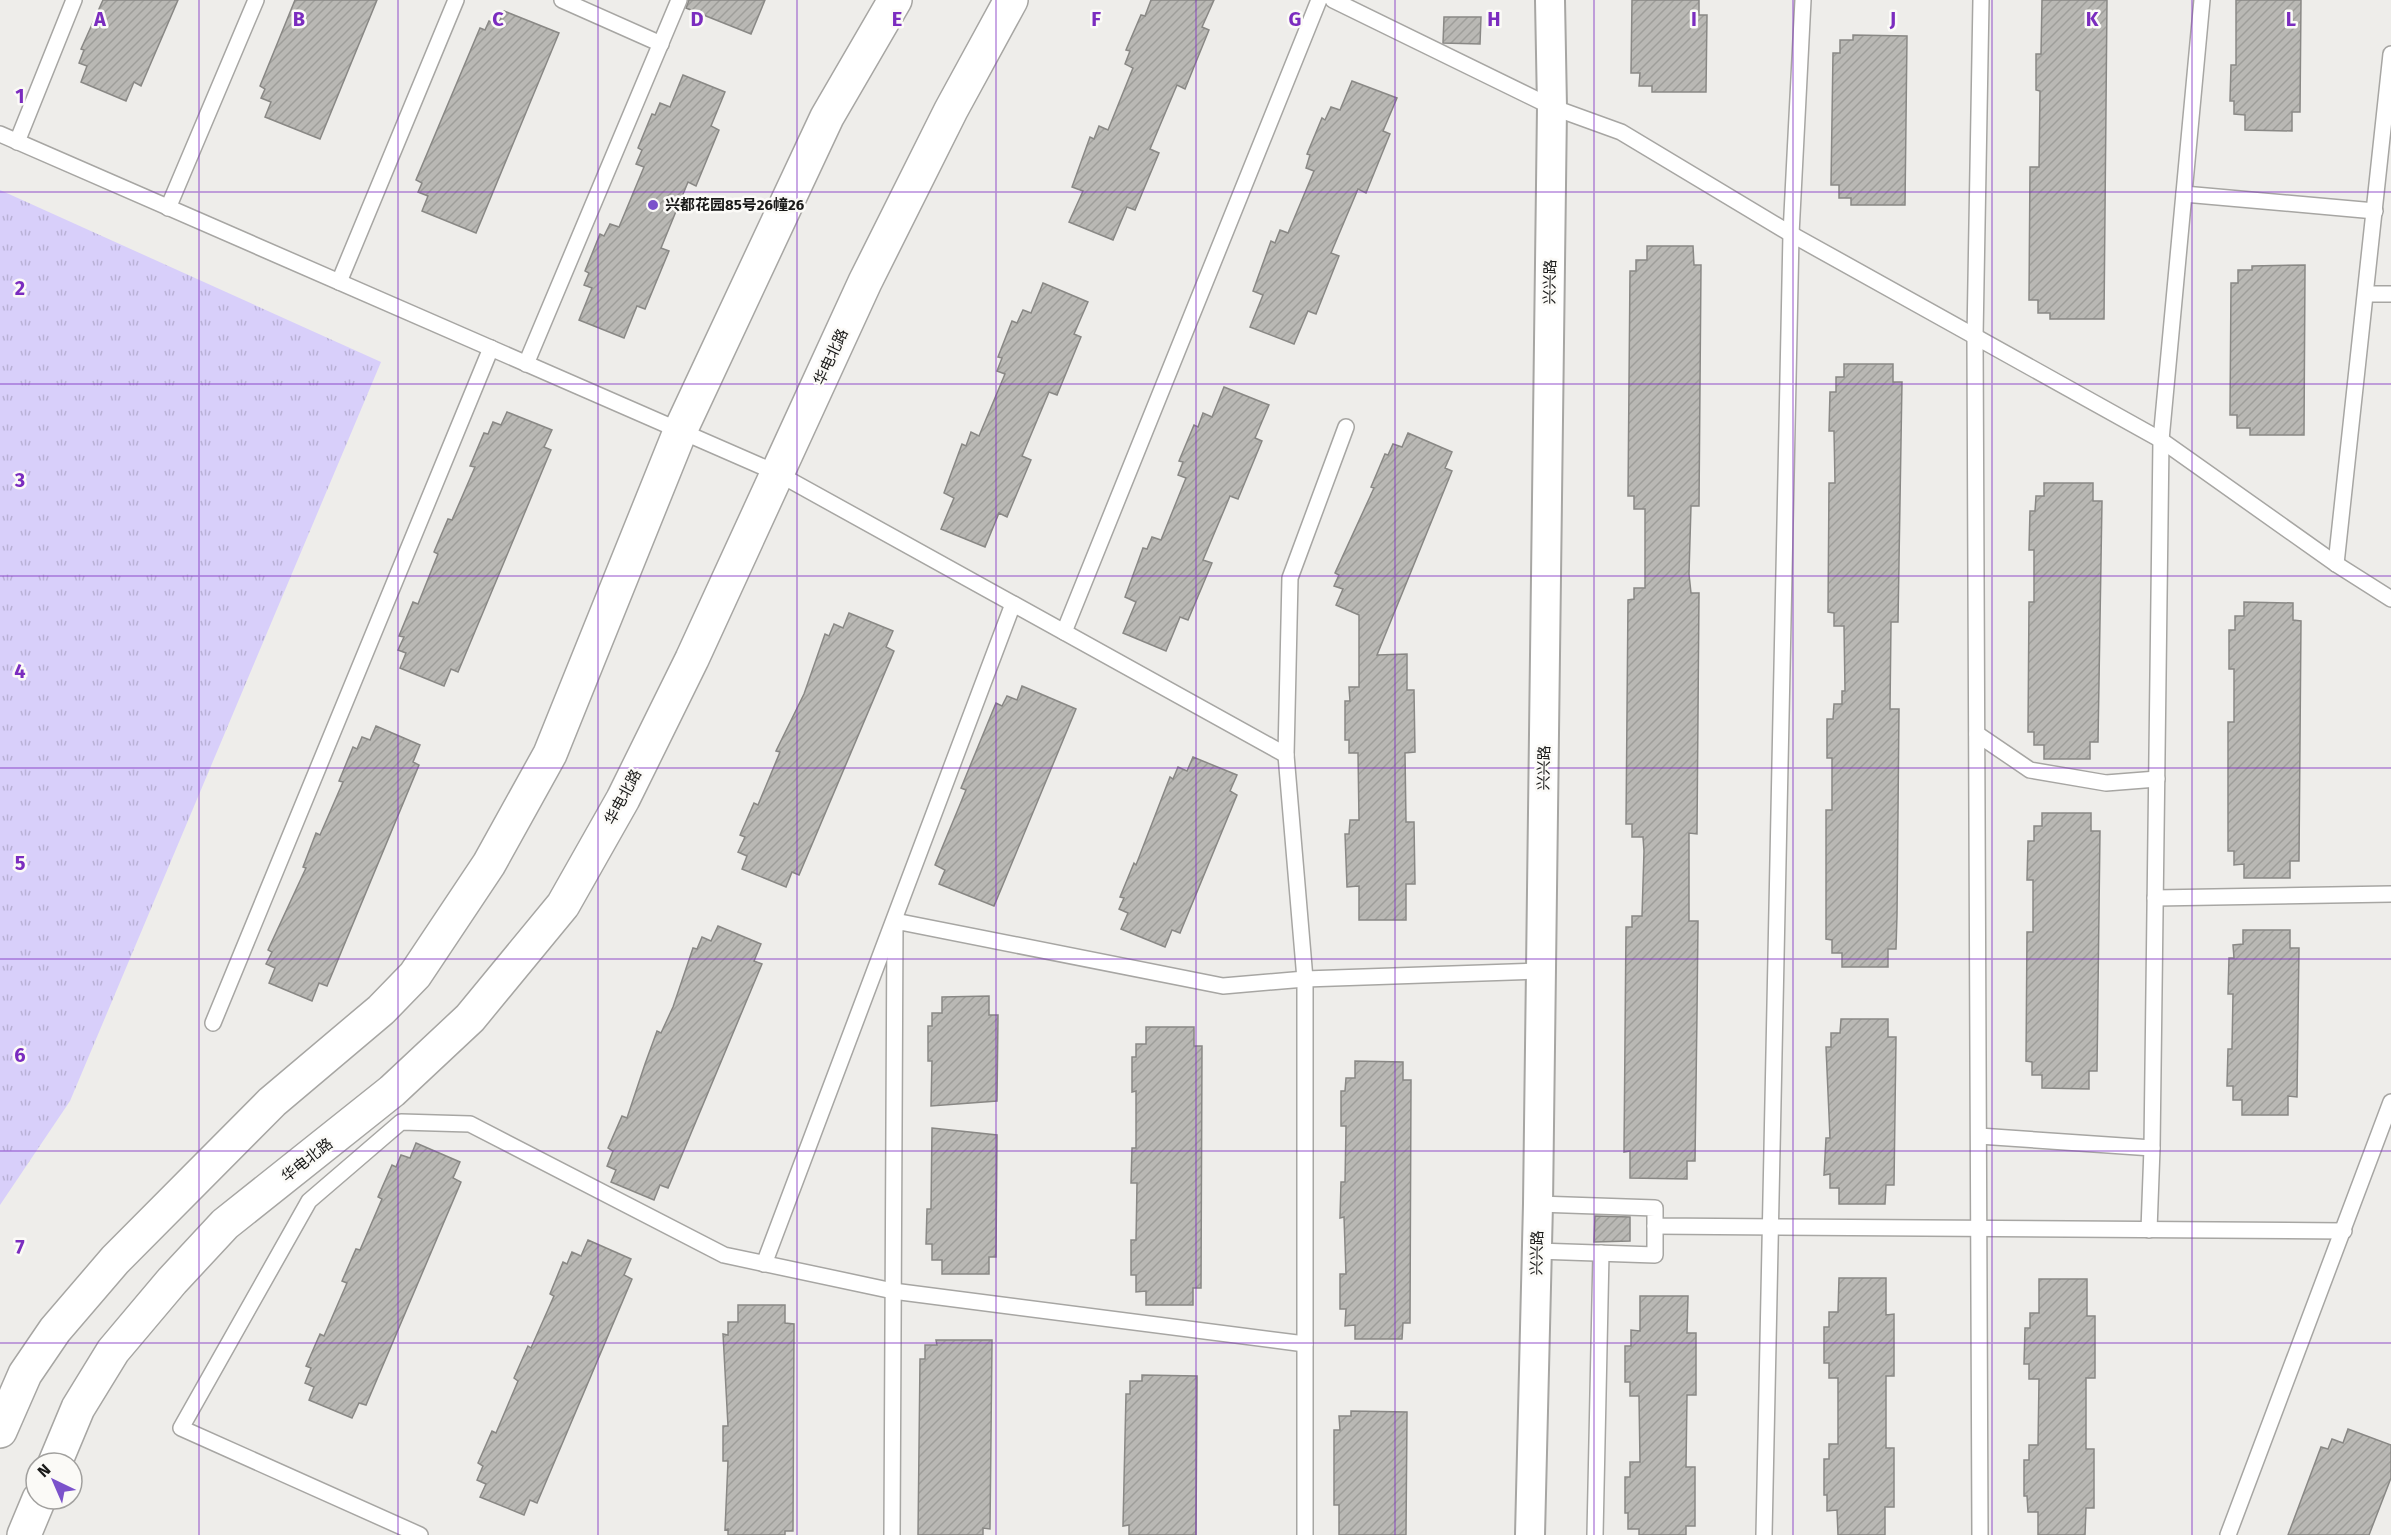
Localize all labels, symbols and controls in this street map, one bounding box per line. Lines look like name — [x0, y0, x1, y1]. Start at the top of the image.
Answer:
text: A — [93, 7, 107, 31]
text: B — [293, 7, 305, 31]
text: C — [492, 7, 504, 31]
text: D — [690, 7, 704, 31]
text: E — [892, 7, 902, 31]
text: F — [1091, 7, 1101, 31]
text: G — [1289, 7, 1301, 31]
text: H — [1487, 7, 1501, 31]
text: I — [1691, 7, 1697, 31]
text: J — [1889, 7, 1896, 31]
text: K — [2086, 7, 2099, 31]
text: L — [2286, 7, 2296, 31]
text: 1 — [15, 84, 25, 108]
place label: 兴都花园85号26幢26 — [665, 196, 805, 214]
marker: 兴都花园85号26幢26 — [646, 198, 660, 212]
street label: 兴兴路 — [1541, 259, 1559, 305]
text: 2 — [15, 276, 25, 300]
street label: 华电北路 — [810, 326, 852, 388]
text: 3 — [14, 468, 25, 492]
text: 4 — [14, 659, 26, 683]
street label: 兴兴路 — [1535, 745, 1553, 791]
street label: 华电北路 — [601, 766, 645, 828]
text: 5 — [15, 851, 26, 875]
text: 6 — [14, 1043, 26, 1067]
street label: 华电北路 — [278, 1134, 336, 1186]
street label: 兴兴路 — [1528, 1230, 1546, 1276]
text: 7 — [15, 1235, 25, 1259]
north arrow — [24, 1451, 84, 1511]
text: N — [34, 1460, 54, 1481]

